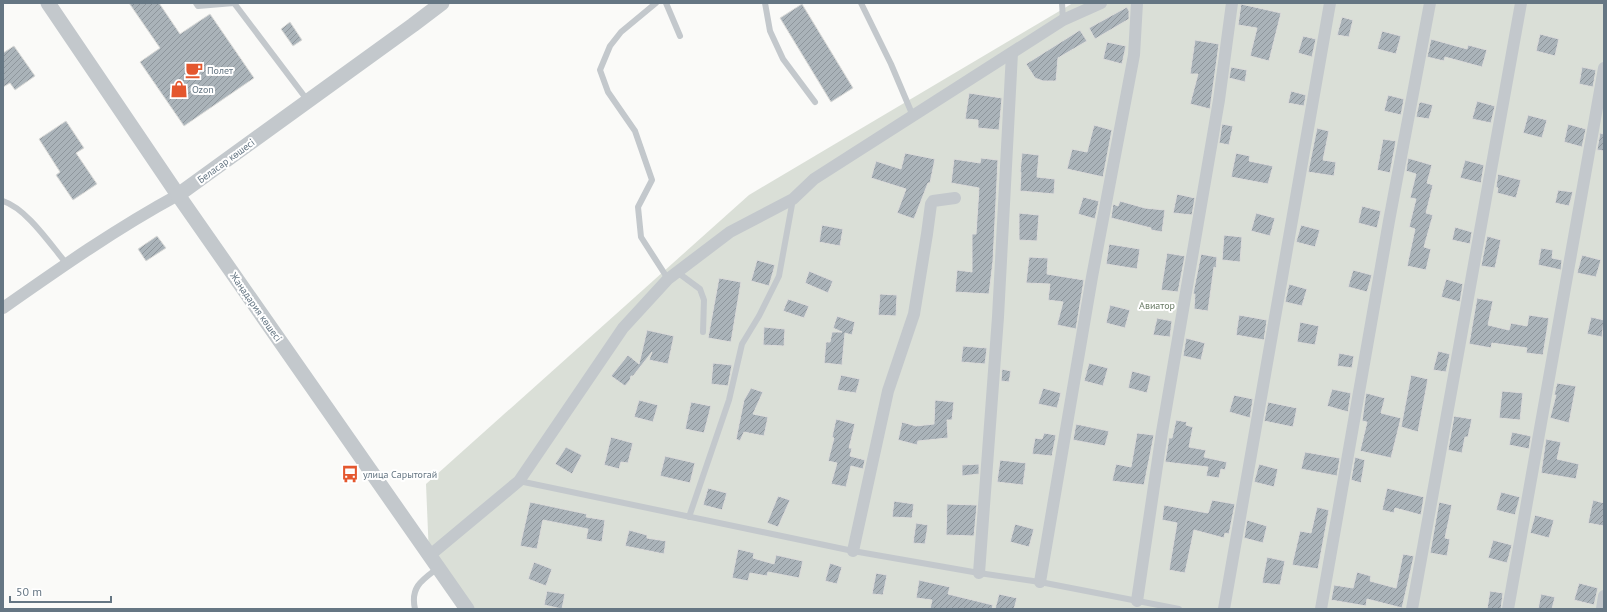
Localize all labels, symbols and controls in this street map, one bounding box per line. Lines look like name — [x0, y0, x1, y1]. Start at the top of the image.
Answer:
cafe icon: Полет — [184, 60, 204, 80]
place label: Полет — [207, 64, 233, 77]
shop icon: Ozon — [169, 79, 189, 99]
place label: Ozon — [192, 83, 214, 96]
street label: Беласар көшесі — [195, 136, 257, 186]
street label: Жаңадария көшесі — [227, 269, 285, 344]
park label: Авиатор — [1139, 299, 1175, 312]
bus stop icon: улица Сарытогай — [340, 464, 360, 484]
place label: улица Сарытогай — [363, 468, 437, 481]
scale bar — [10, 578, 111, 604]
text: 50 m — [16, 584, 42, 599]

